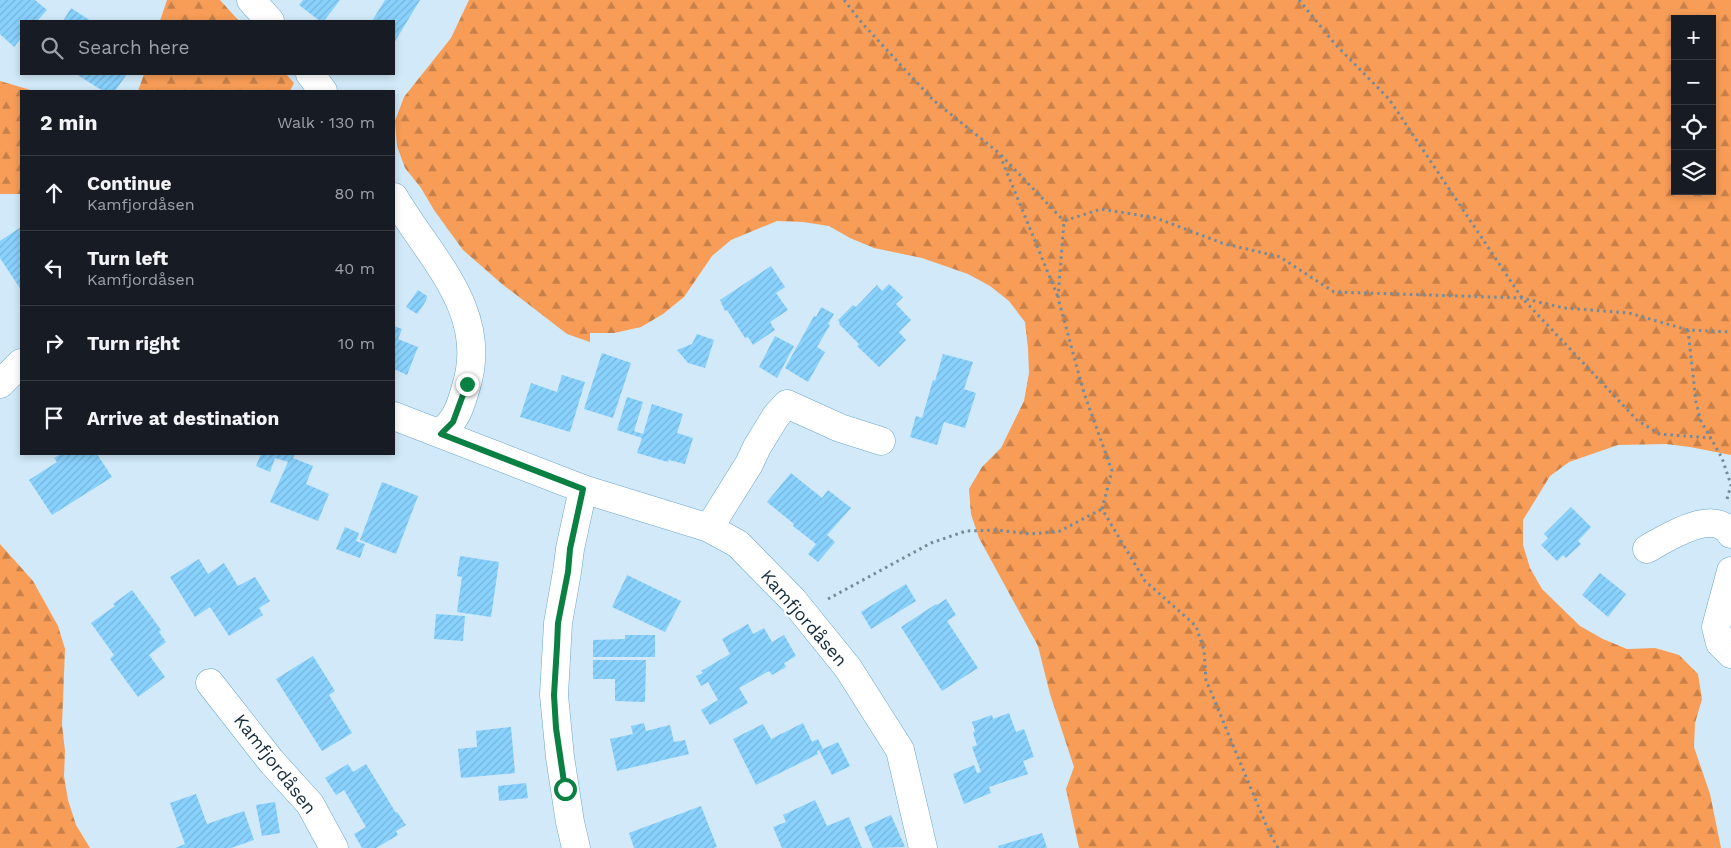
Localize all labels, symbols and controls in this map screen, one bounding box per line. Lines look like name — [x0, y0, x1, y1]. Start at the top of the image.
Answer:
map controls — [1671, 15, 1716, 195]
button: + — [1671, 15, 1716, 60]
search box — [20, 20, 395, 75]
icon: search — [38, 34, 66, 62]
text: Search here — [78, 36, 189, 59]
button: − — [1671, 60, 1716, 105]
button: locate — [1671, 105, 1716, 150]
text: 2 min — [40, 110, 97, 135]
text: Walk · 130 m — [277, 113, 375, 132]
button: layers — [1671, 150, 1716, 195]
text: Continue — [87, 172, 171, 195]
icon: ahead — [40, 179, 68, 207]
text: 80 m — [334, 184, 375, 203]
text: Kamfjordåsen — [87, 195, 195, 214]
text: Turn left — [87, 247, 168, 270]
icon: left — [40, 254, 68, 282]
text: 40 m — [335, 259, 375, 278]
text: Kamfjordåsen — [87, 270, 195, 289]
icon: right — [40, 329, 68, 357]
text: Turn right — [87, 332, 180, 355]
text: 10 m — [338, 334, 375, 353]
route end — [456, 373, 479, 396]
icon: arrive — [40, 404, 68, 432]
text: Arrive at destination — [87, 407, 279, 430]
street label: Kamfjordåsen — [757, 565, 852, 670]
street label: Kamfjordåsen — [230, 710, 321, 818]
route start — [554, 778, 577, 801]

